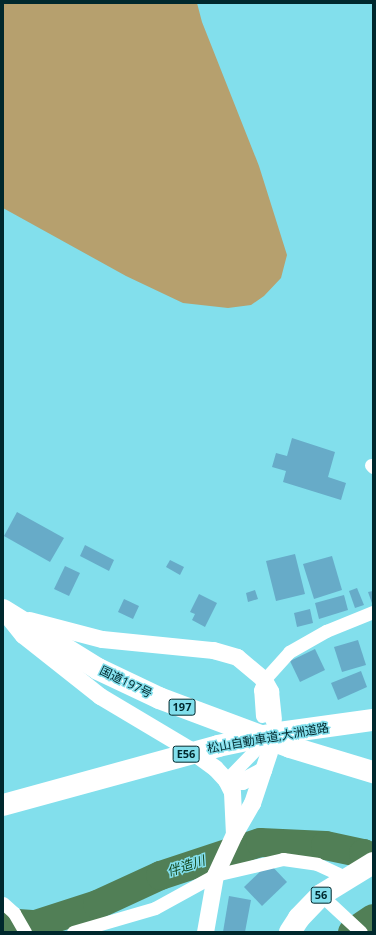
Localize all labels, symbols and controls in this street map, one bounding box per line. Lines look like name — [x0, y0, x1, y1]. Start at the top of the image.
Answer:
street label: 国道197号 — [97, 663, 155, 701]
road number: 197 — [168, 698, 196, 716]
street label: 松山自動車道;大洲道路 — [206, 720, 330, 756]
road number: E56 — [172, 745, 200, 763]
water label: 伴造川 — [165, 853, 207, 879]
road number: 56 — [310, 886, 332, 904]

